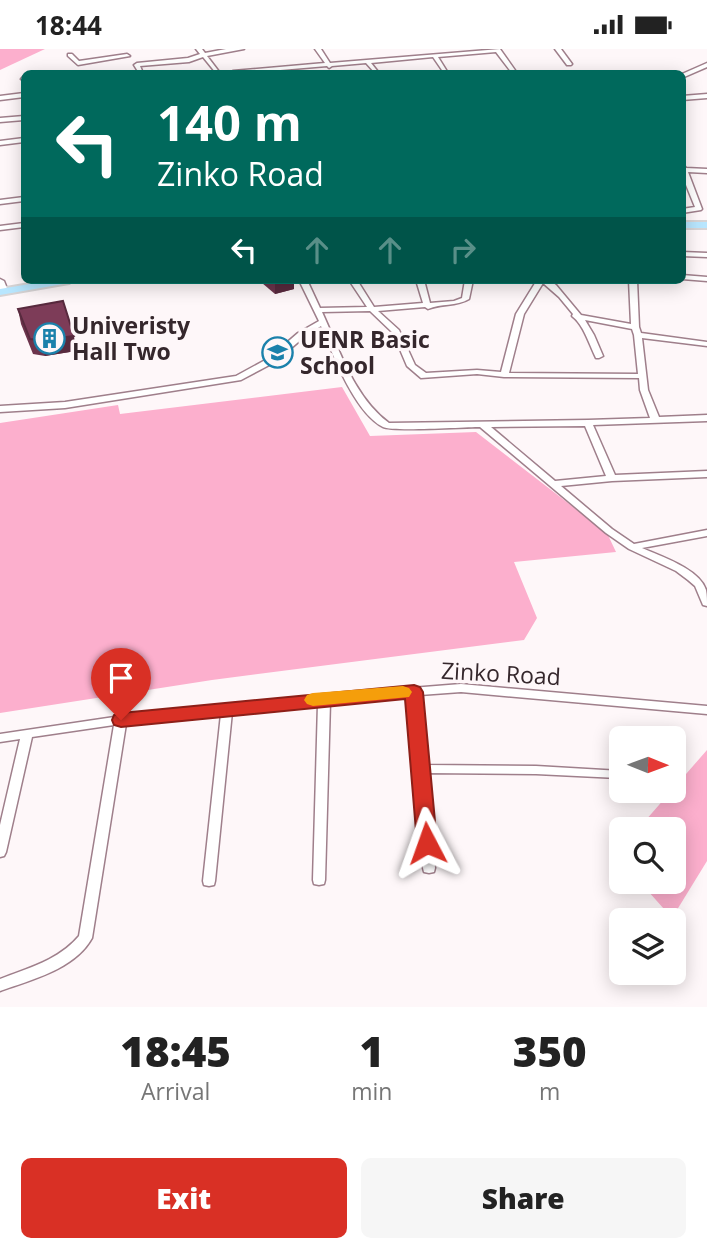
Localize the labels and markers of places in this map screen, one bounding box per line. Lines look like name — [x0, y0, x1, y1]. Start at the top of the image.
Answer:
place label: Univeristy Hall Two — [72, 309, 191, 367]
building icon: Univeristy Hall Two — [32, 321, 66, 355]
place label: UENR Basic School — [300, 323, 430, 381]
school or university icon: UENR Basic School — [260, 335, 294, 369]
pin — [91, 648, 151, 720]

